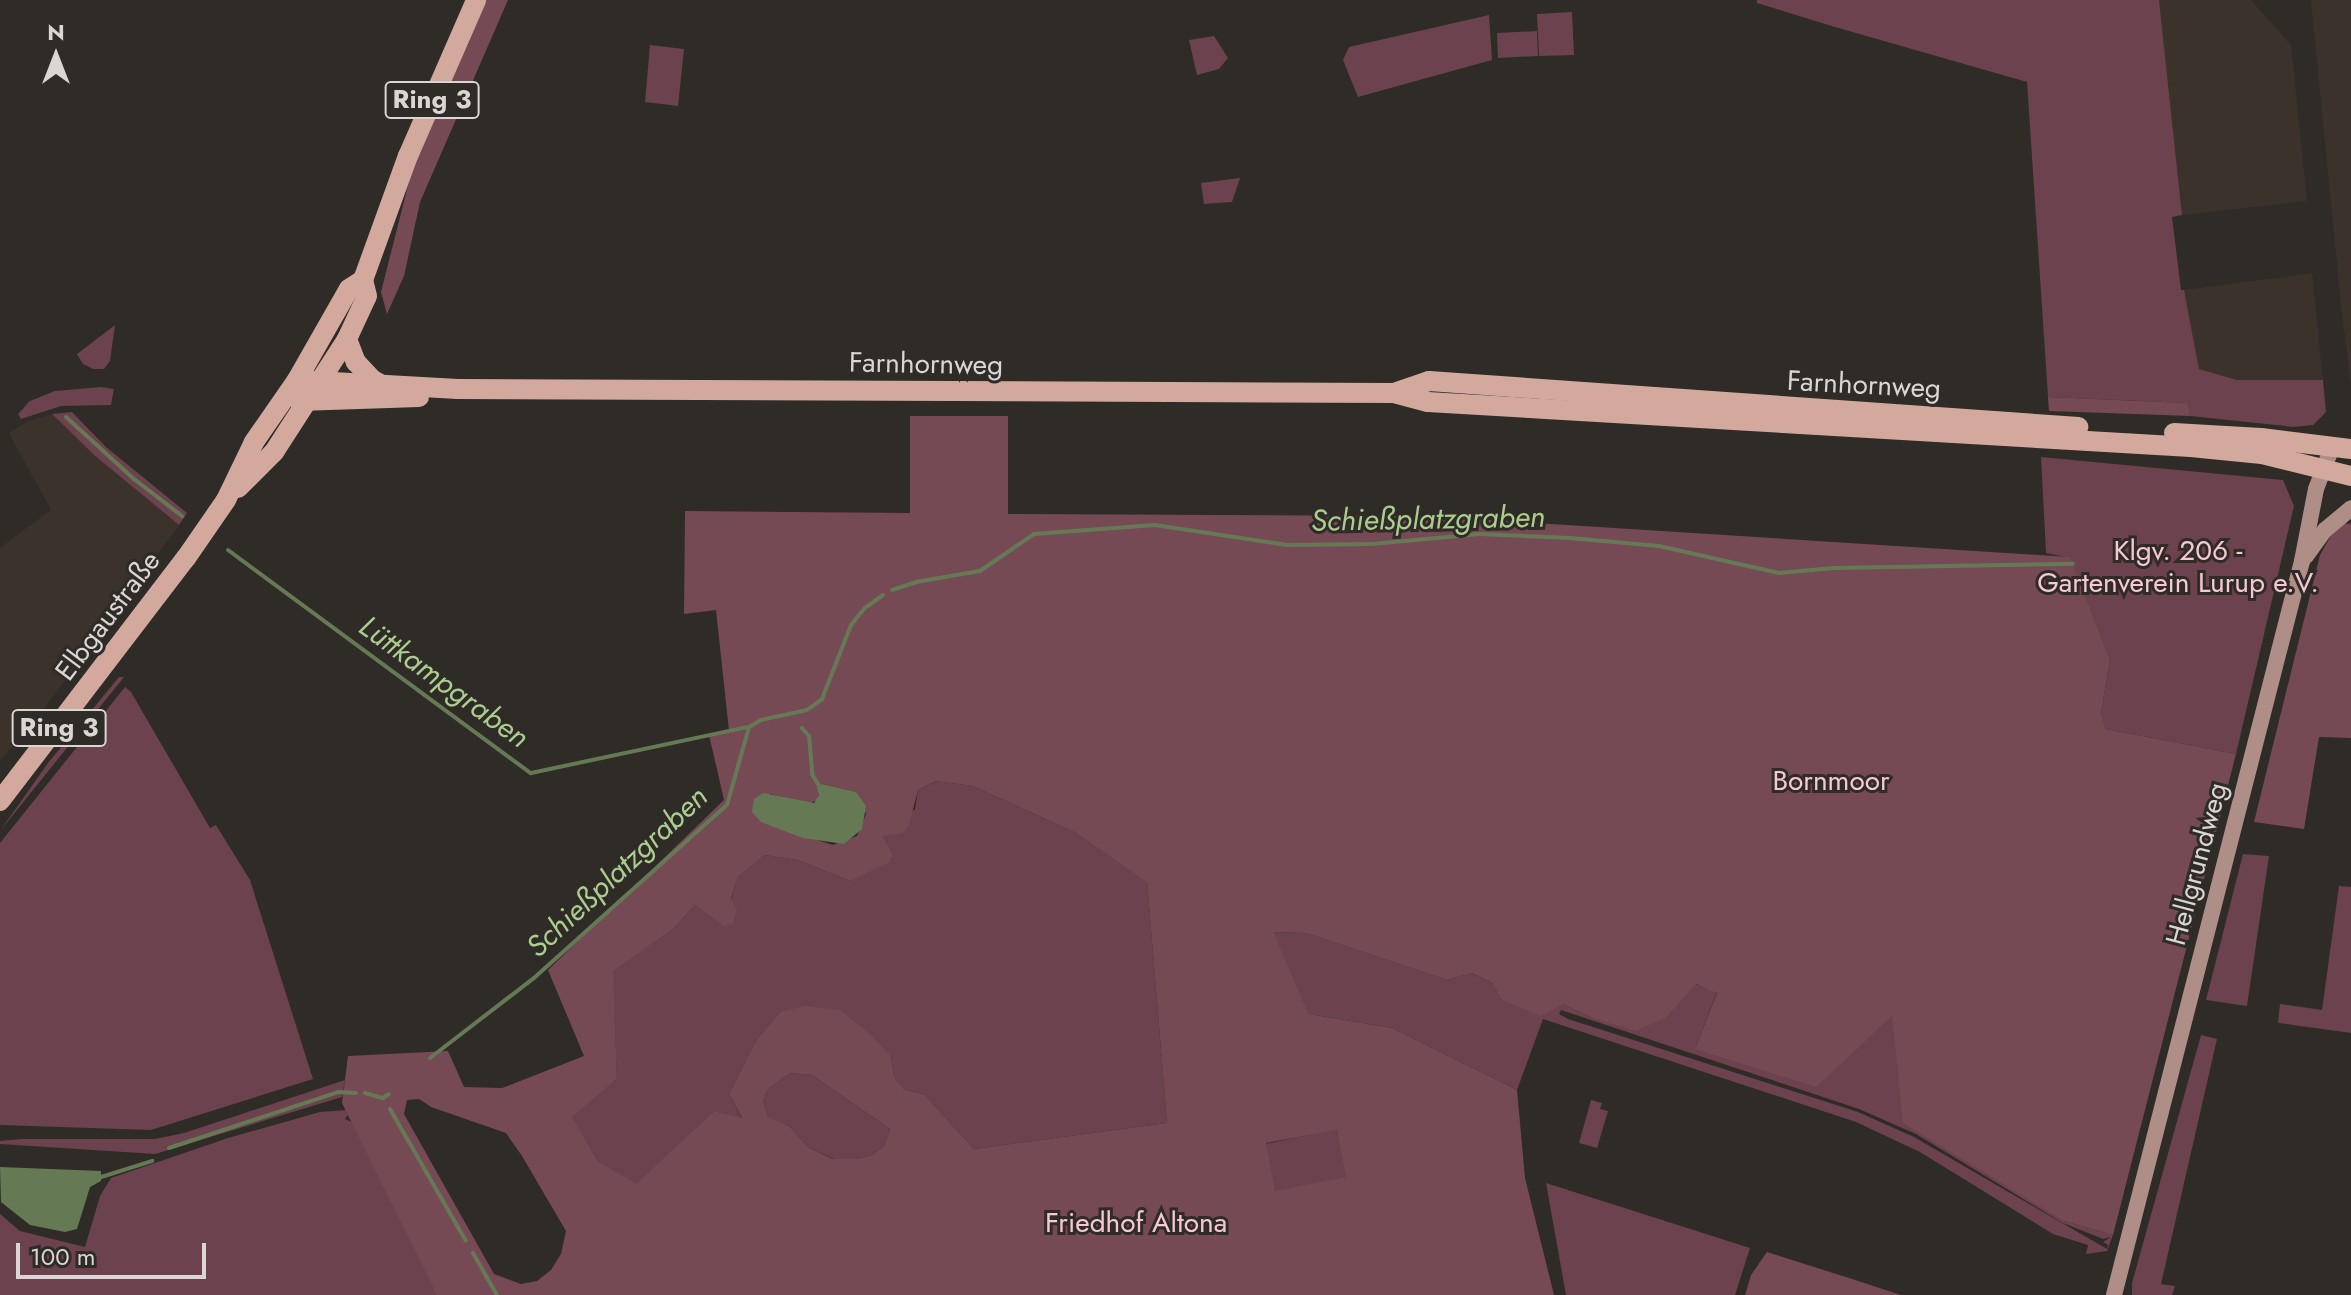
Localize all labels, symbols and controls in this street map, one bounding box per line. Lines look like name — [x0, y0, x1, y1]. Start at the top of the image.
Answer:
north arrow — [16, 16, 96, 96]
text: N — [47, 16, 65, 48]
road number: Ring 3 — [384, 78, 480, 122]
street label: Farnhornweg — [849, 346, 1003, 382]
street label: Farnhornweg — [1786, 364, 1942, 406]
water label: Schießplatzgraben — [1310, 499, 1546, 539]
park label: Klgv. 206 - Gartenverein Lurup e.V. — [2037, 534, 2319, 600]
street label: Elbgaustraße — [48, 545, 168, 687]
water label: Lüttkampgraben — [352, 608, 536, 756]
road number: Ring 3 — [11, 706, 107, 750]
park label: Bornmoor — [1772, 764, 1890, 798]
water label: Schießplatzgraben — [519, 779, 715, 965]
street label: Hellgrundweg — [2159, 779, 2235, 949]
park label: Friedhof Altona — [1045, 1206, 1227, 1240]
scale bar — [20, 1227, 210, 1277]
text: 100 m — [30, 1239, 96, 1274]

